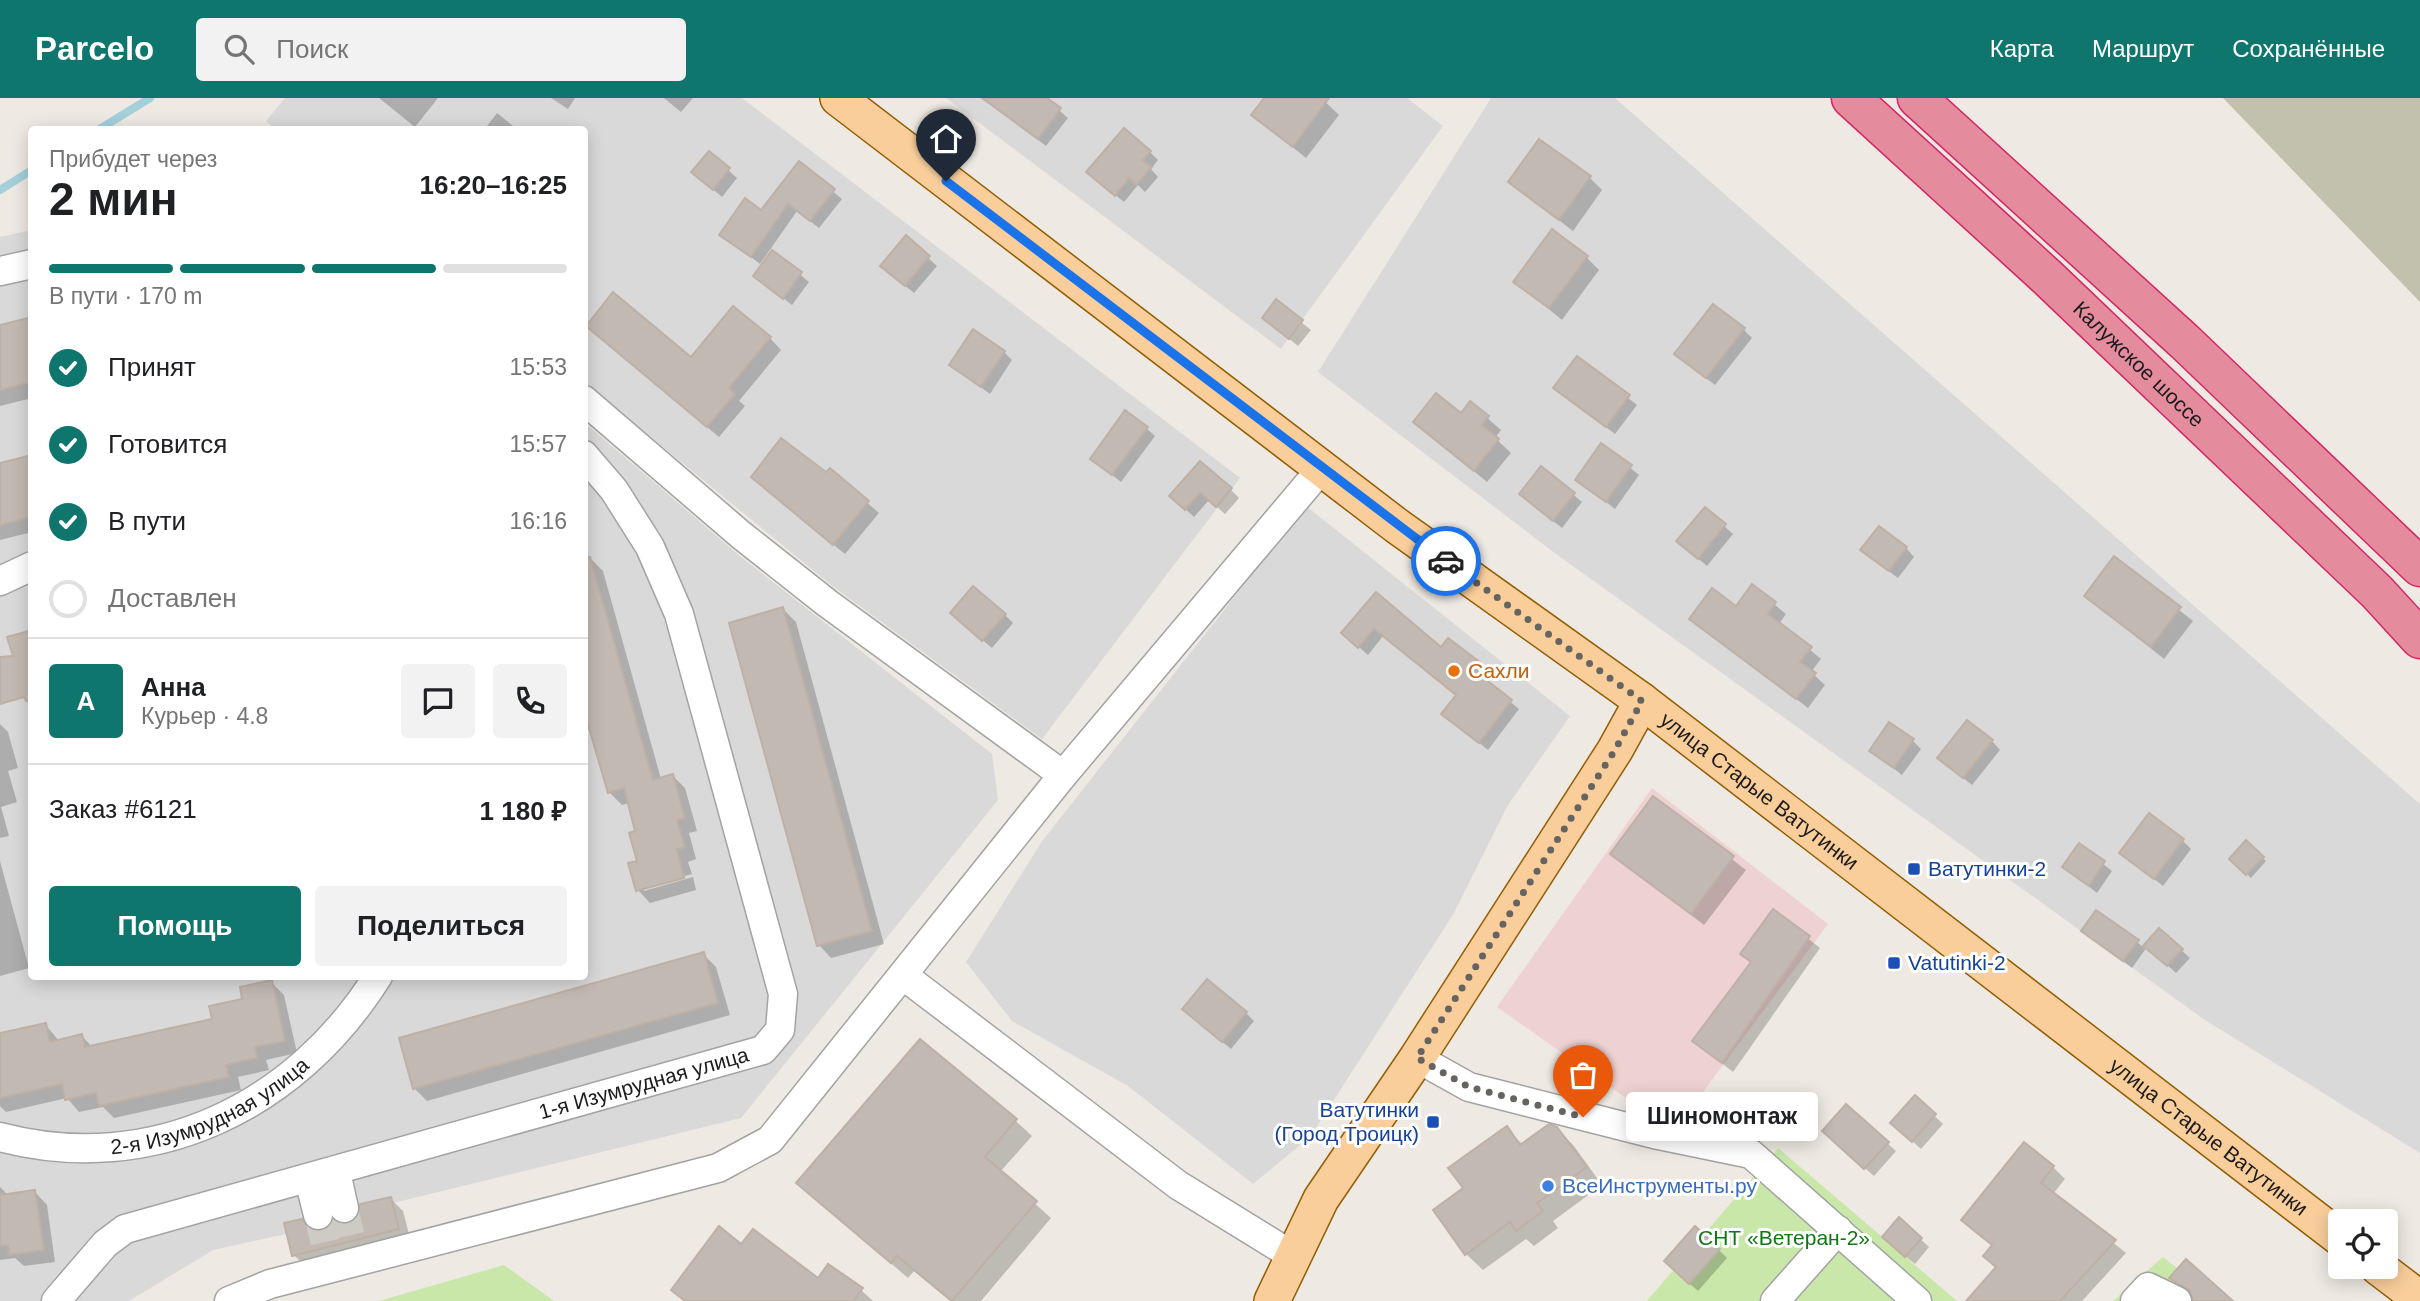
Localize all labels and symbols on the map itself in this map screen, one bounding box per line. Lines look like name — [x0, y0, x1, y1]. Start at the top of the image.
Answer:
pin — [916, 109, 976, 181]
street label: Калужское шоссе — [2069, 297, 2209, 432]
courier — [1411, 526, 1481, 596]
place label: Сахли — [1468, 659, 1530, 682]
marker: Сахли — [1446, 663, 1462, 679]
street label: улица Старые Ватутинки — [1656, 707, 1863, 874]
place label: Ватутинки-2 — [1928, 857, 2046, 880]
marker: Ватутинки-2 — [1906, 861, 1922, 877]
place label: Vatutinki-2 — [1908, 951, 2006, 974]
marker: Vatutinki-2 — [1886, 955, 1902, 971]
street label: 1-я Изумрудная улица — [536, 1043, 752, 1123]
pin — [1553, 1045, 1613, 1117]
street label: 2-я Изумрудная улица — [109, 1053, 313, 1158]
street label: улица Старые Ватутинки — [2105, 1053, 2312, 1220]
callout: Шиномонтаж — [1625, 1093, 1817, 1142]
place label: Ватутинки (Город Троицк) — [1274, 1098, 1419, 1145]
marker: Ватутинки (Город Троицк) — [1425, 1114, 1441, 1130]
place label: ВсеИнструменты.ру — [1562, 1174, 1757, 1197]
marker: ВсеИнструменты.ру — [1540, 1178, 1556, 1194]
park label: СНТ «Ветеран-2» — [1698, 1226, 1870, 1249]

